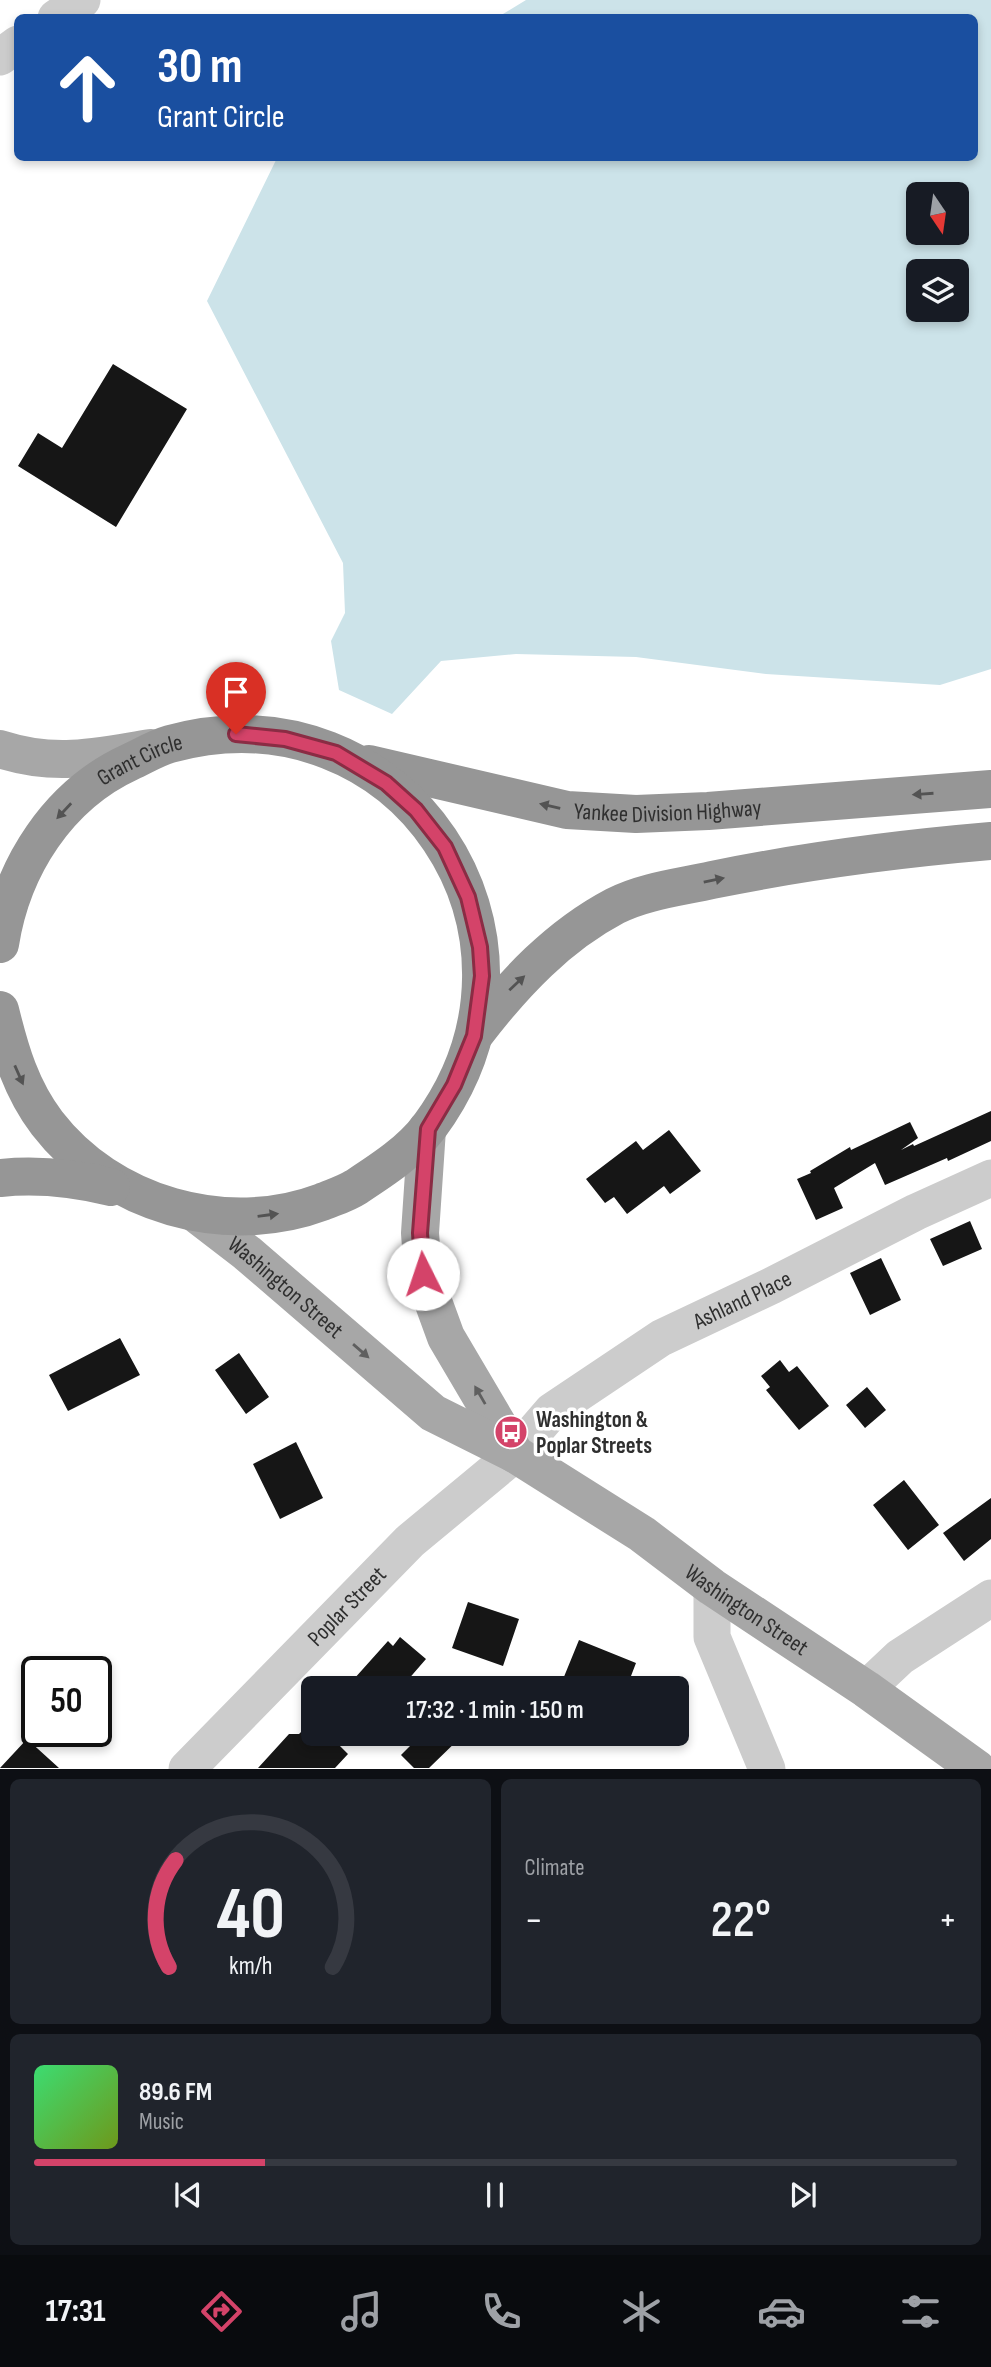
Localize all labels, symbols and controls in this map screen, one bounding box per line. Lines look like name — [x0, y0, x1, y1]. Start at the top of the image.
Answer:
text: 30 m — [157, 38, 242, 97]
icon: ahead — [42, 42, 133, 133]
text: Grant Circle — [157, 98, 285, 137]
north arrow — [906, 182, 970, 245]
map controls — [906, 182, 969, 322]
button: layers — [906, 259, 969, 322]
pin — [206, 662, 266, 734]
icon: arrive — [217, 673, 255, 711]
street label: Grant Circle — [92, 728, 185, 792]
one-way arrow — [912, 789, 934, 800]
street label: Yankee Division Highway — [573, 794, 762, 829]
one-way arrow — [539, 800, 561, 811]
one-way arrow — [56, 802, 72, 820]
one-way arrow — [703, 874, 725, 885]
one-way arrow — [508, 975, 525, 991]
one-way arrow — [13, 1065, 25, 1085]
one-way arrow — [257, 1209, 279, 1220]
street label: Washington Street — [222, 1230, 349, 1345]
position arrow — [386, 1237, 460, 1311]
street label: Ashland Place — [688, 1265, 796, 1336]
one-way arrow — [352, 1343, 369, 1358]
one-way arrow — [474, 1385, 486, 1405]
place label: Washington & Poplar Streets — [536, 1406, 652, 1460]
bus stop icon: Washington & Poplar Streets — [492, 1413, 530, 1451]
street label: Washington Street — [679, 1558, 813, 1662]
street label: Poplar Street — [302, 1561, 392, 1653]
speed limit sign: 50 — [21, 1656, 112, 1747]
text: 17:32 · 1 min · 150 m — [406, 1695, 584, 1726]
text: Climate — [525, 1854, 584, 1882]
text: 40 — [216, 1872, 285, 1960]
text: 22° — [711, 1889, 771, 1952]
text: − — [525, 1898, 543, 1943]
text: + — [938, 1898, 957, 1943]
text: km/h — [229, 1951, 272, 1982]
text: 89.6 FM — [139, 2077, 212, 2108]
text: Music — [139, 2108, 184, 2136]
icon: previous — [169, 2176, 207, 2214]
icon: pause — [476, 2176, 514, 2214]
icon: next — [784, 2176, 822, 2214]
icon: directions — [197, 2287, 246, 2336]
icon: music — [337, 2287, 386, 2336]
icon: phone — [477, 2287, 526, 2336]
icon: climate — [617, 2287, 666, 2336]
icon: car — [757, 2287, 806, 2336]
icon: filters — [896, 2287, 945, 2336]
text: 17:31 — [45, 2292, 106, 2331]

